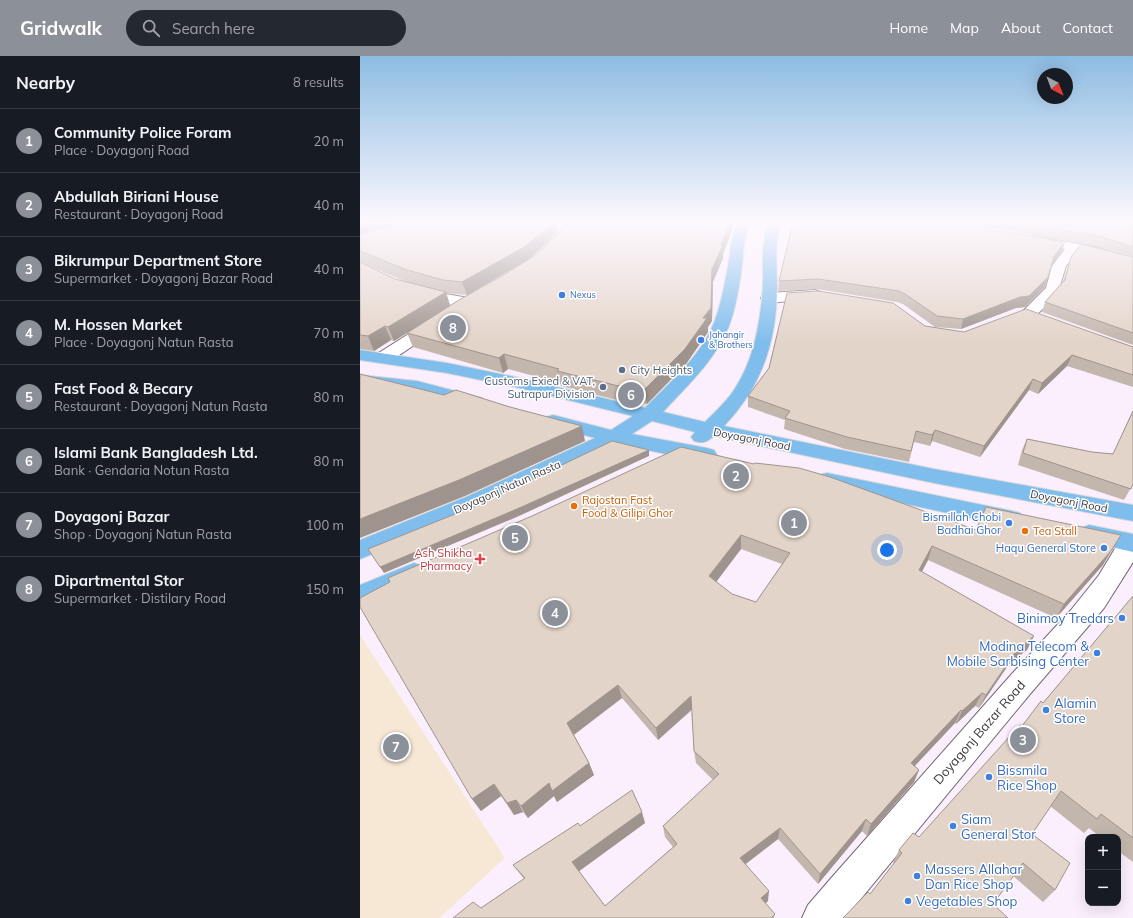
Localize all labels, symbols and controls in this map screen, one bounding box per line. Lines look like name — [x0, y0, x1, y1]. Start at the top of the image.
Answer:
search box — [126, 10, 406, 46]
text: Gridwalk — [20, 16, 102, 40]
icon: search — [140, 17, 162, 39]
text: Search here — [172, 19, 255, 38]
text: Home — [889, 19, 928, 37]
text: Map — [950, 19, 979, 37]
text: About — [1001, 19, 1041, 37]
text: Contact — [1063, 19, 1113, 37]
north arrow — [1037, 68, 1073, 104]
text: Nearby — [16, 72, 75, 93]
text: 8 results — [293, 74, 344, 90]
text: Community Police Foram — [54, 123, 231, 142]
text: 1 — [25, 133, 33, 149]
text: 20 m — [314, 133, 344, 149]
text: Place · Doyagonj Road — [54, 142, 189, 158]
text: Abdullah Biriani House — [54, 187, 219, 206]
text: 2 — [25, 197, 33, 213]
text: 40 m — [314, 197, 344, 213]
text: Restaurant · Doyagonj Road — [54, 206, 223, 222]
text: Bikrumpur Department Store — [54, 251, 262, 270]
text: 3 — [25, 261, 33, 277]
text: 40 m — [314, 261, 344, 277]
text: Supermarket · Doyagonj Bazar Road — [54, 270, 273, 286]
place label: Nexus — [570, 289, 596, 300]
marker: Nexus — [557, 290, 567, 300]
pin: 8 — [440, 313, 466, 343]
text: M. Hossen Market — [54, 315, 182, 334]
text: 4 — [25, 325, 33, 341]
text: 70 m — [314, 325, 344, 341]
place label: Jahangir & Brothers — [709, 329, 753, 350]
text: Place · Doyagonj Natun Rasta — [54, 334, 234, 350]
marker: Jahangir & Brothers — [696, 335, 706, 345]
place label: City Heights — [630, 363, 692, 377]
marker: City Heights — [617, 365, 627, 375]
place label: Customs Exied & VAT, Sutrapur Division — [484, 374, 595, 401]
text: Fast Food & Becary — [54, 379, 193, 398]
pin: 6 — [618, 380, 644, 410]
marker: Customs Exied & VAT, Sutrapur Division — [598, 382, 608, 392]
text: 5 — [25, 389, 33, 405]
text: 80 m — [314, 389, 344, 405]
text: Restaurant · Doyagonj Natun Rasta — [54, 398, 268, 414]
street label: Doyagonj Road — [712, 425, 792, 453]
text: Islami Bank Bangladesh Ltd. — [54, 443, 258, 462]
text: 6 — [25, 453, 33, 469]
text: 80 m — [314, 453, 344, 469]
street label: Doyagonj Natun Rasta — [451, 457, 563, 517]
pin: 2 — [723, 461, 749, 491]
text: Bank · Gendaria Notun Rasta — [54, 462, 229, 478]
street label: Doyagonj Road — [1029, 487, 1109, 515]
place label: Rajostan Fast Food & Gilipi Ghor — [582, 493, 673, 520]
marker: Rajostan Fast Food & Gilipi Ghor — [569, 501, 579, 511]
text: Doyagonj Bazar — [54, 507, 169, 526]
pin: 1 — [781, 508, 807, 538]
place label: Bismillah Chobi Badhai Ghor — [923, 510, 1001, 537]
text: 7 — [25, 517, 33, 533]
text: 100 m — [306, 517, 344, 533]
marker: Bismillah Chobi Badhai Ghor — [1004, 518, 1014, 528]
pin: 5 — [502, 523, 528, 553]
place label: Tea Stall — [1033, 524, 1077, 538]
text: Shop · Doyagonj Natun Rasta — [54, 526, 232, 542]
marker: Tea Stall — [1020, 526, 1030, 536]
your location — [877, 540, 897, 560]
place label: Haqu General Store — [996, 541, 1096, 555]
marker: Haqu General Store — [1099, 543, 1109, 553]
place label: Ash Shikha Pharmacy — [415, 546, 472, 573]
marker: Ash Shikha Pharmacy — [475, 554, 485, 564]
text: Dipartmental Stor — [54, 571, 184, 590]
text: 8 — [25, 581, 33, 597]
text: 150 m — [306, 581, 344, 597]
text: Supermarket · Distilary Road — [54, 590, 226, 606]
pin: 4 — [542, 598, 568, 628]
place label: Binimoy Tredars — [1017, 610, 1114, 626]
marker: Binimoy Tredars — [1117, 613, 1127, 623]
place label: Modina Telecom & Mobile Sarbising Center — [947, 638, 1089, 669]
marker: Modina Telecom & Mobile Sarbising Center — [1092, 648, 1102, 658]
street label: Doyagonj Bazar Road — [930, 677, 1028, 787]
place label: Alamin Store — [1054, 695, 1097, 726]
marker: Alamin Store — [1041, 705, 1051, 715]
pin: 3 — [1010, 725, 1036, 755]
pin: 7 — [383, 732, 409, 762]
place label: Bissmila Rice Shop — [997, 762, 1057, 793]
marker: Bissmila Rice Shop — [984, 772, 994, 782]
place label: Siam General Stor — [961, 811, 1036, 842]
marker: Siam General Stor — [948, 821, 958, 831]
map controls — [1085, 834, 1121, 906]
button: + — [1085, 834, 1121, 870]
place label: Massers Allahar Dan Rice Shop — [925, 861, 1022, 892]
button: − — [1085, 870, 1121, 906]
marker: Massers Allahar Dan Rice Shop — [912, 871, 922, 881]
place label: Vegetables Shop — [916, 893, 1018, 909]
marker: Vegetables Shop — [903, 896, 913, 906]

